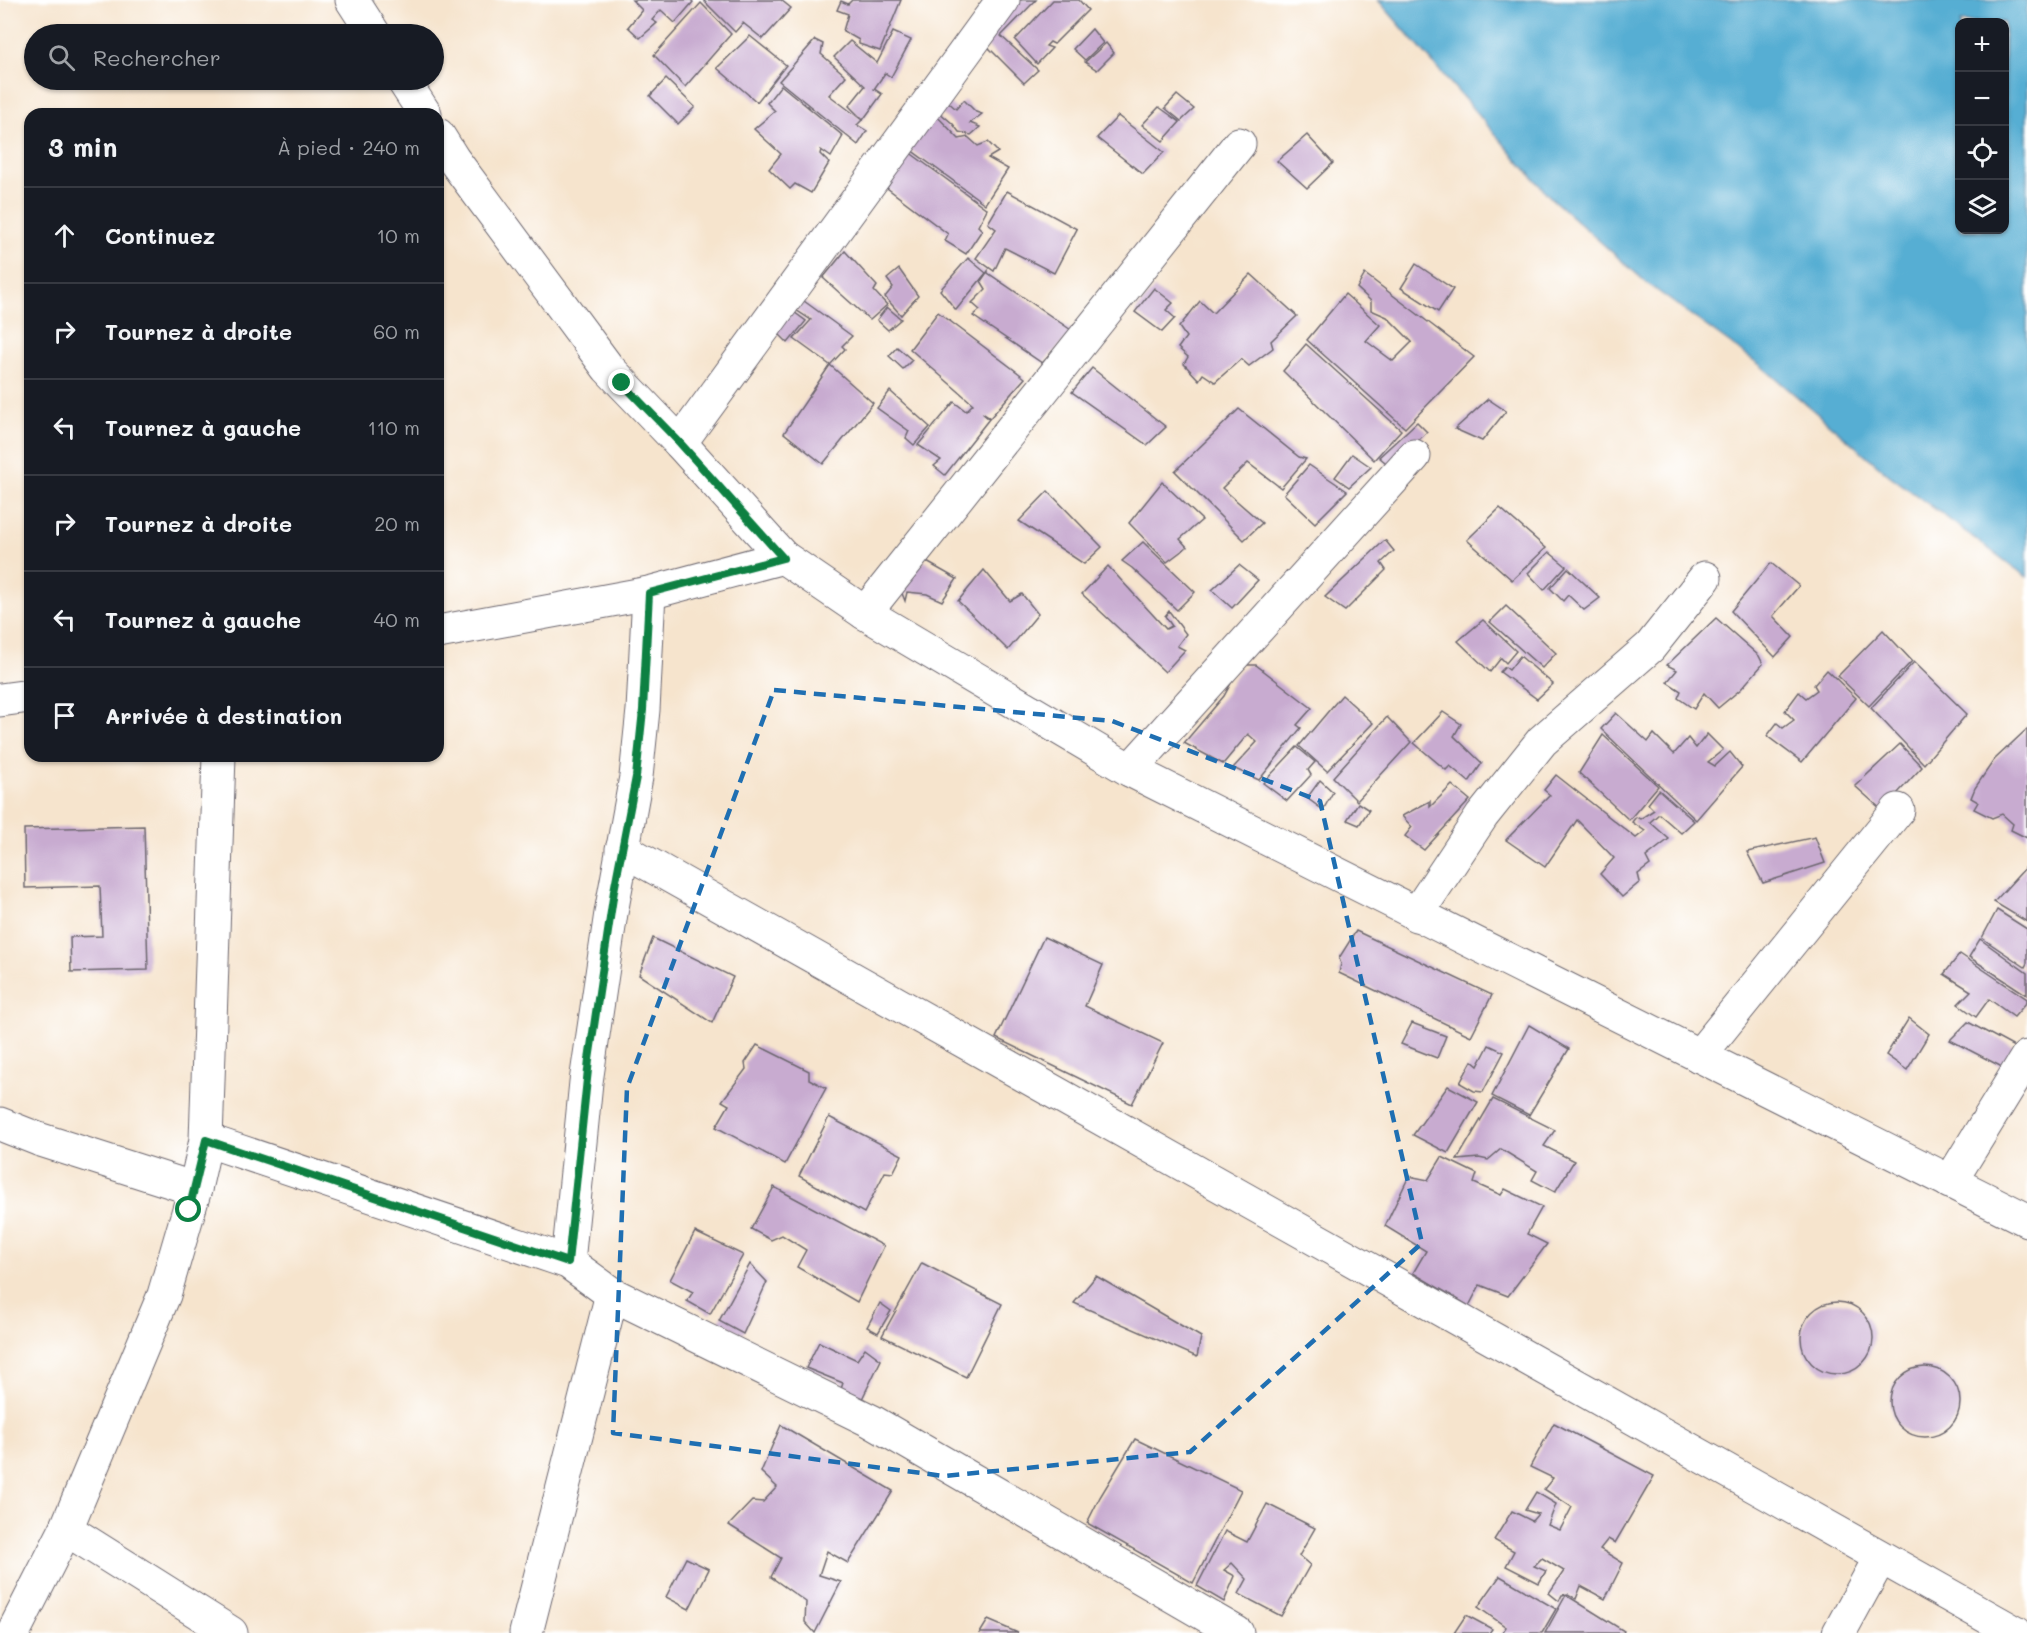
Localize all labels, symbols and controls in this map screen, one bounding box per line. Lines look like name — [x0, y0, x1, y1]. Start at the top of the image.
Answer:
map controls — [1955, 18, 2009, 234]
button: + — [1955, 18, 2009, 72]
search box — [24, 24, 444, 90]
icon: search — [45, 41, 78, 74]
text: Rechercher — [93, 43, 221, 72]
button: − — [1955, 72, 2009, 126]
button: locate — [1955, 126, 2009, 180]
text: 3 min — [48, 130, 117, 164]
text: À pied · 240 m — [277, 134, 420, 160]
button: layers — [1955, 180, 2009, 234]
icon: ahead — [48, 219, 81, 252]
text: Continuez — [105, 221, 215, 250]
text: 10 m — [376, 222, 420, 248]
icon: right — [48, 315, 81, 348]
text: Tournez à droite — [105, 317, 292, 346]
text: 60 m — [373, 318, 420, 344]
route end — [608, 369, 634, 395]
icon: left — [48, 411, 81, 444]
text: Tournez à gauche — [105, 413, 301, 442]
text: 110 m — [367, 414, 420, 440]
icon: right — [48, 507, 81, 540]
text: Tournez à droite — [105, 509, 292, 538]
text: 20 m — [374, 510, 420, 536]
icon: left — [48, 603, 81, 636]
text: Tournez à gauche — [105, 605, 301, 634]
text: 40 m — [374, 606, 420, 632]
icon: arrive — [48, 699, 81, 732]
text: Arrivée à destination — [105, 701, 342, 730]
route start — [175, 1196, 201, 1222]

